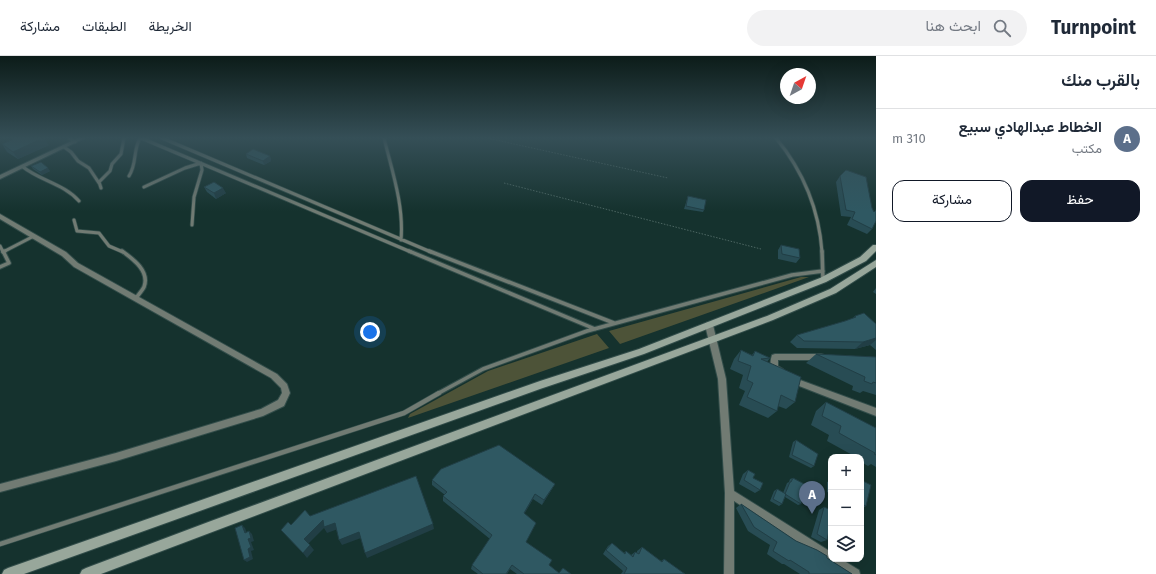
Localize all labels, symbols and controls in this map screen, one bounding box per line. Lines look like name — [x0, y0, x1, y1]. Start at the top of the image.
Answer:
search box — [747, 10, 1027, 46]
text: Turnpoint — [1051, 16, 1136, 39]
text: ابحث هنا — [926, 17, 981, 35]
icon: search — [991, 17, 1013, 39]
text: مشاركة — [20, 18, 60, 35]
text: الطبقات — [82, 18, 126, 35]
text: الخريطة — [148, 18, 192, 35]
north arrow — [780, 68, 816, 104]
text: بالقرب منك — [1061, 70, 1140, 91]
text: الخطاط عبدالهادي سبيع — [958, 118, 1102, 136]
text: 310 m — [892, 131, 926, 146]
text: A — [1123, 131, 1131, 146]
text: مكتب — [1072, 141, 1102, 156]
button: مشاركة — [892, 180, 1012, 222]
button: حفظ — [1020, 180, 1140, 222]
your location — [360, 322, 380, 342]
map controls — [828, 454, 864, 562]
button: + — [828, 454, 864, 490]
pin: A — [799, 481, 825, 514]
button: − — [828, 490, 864, 526]
button: layers — [828, 526, 864, 562]

